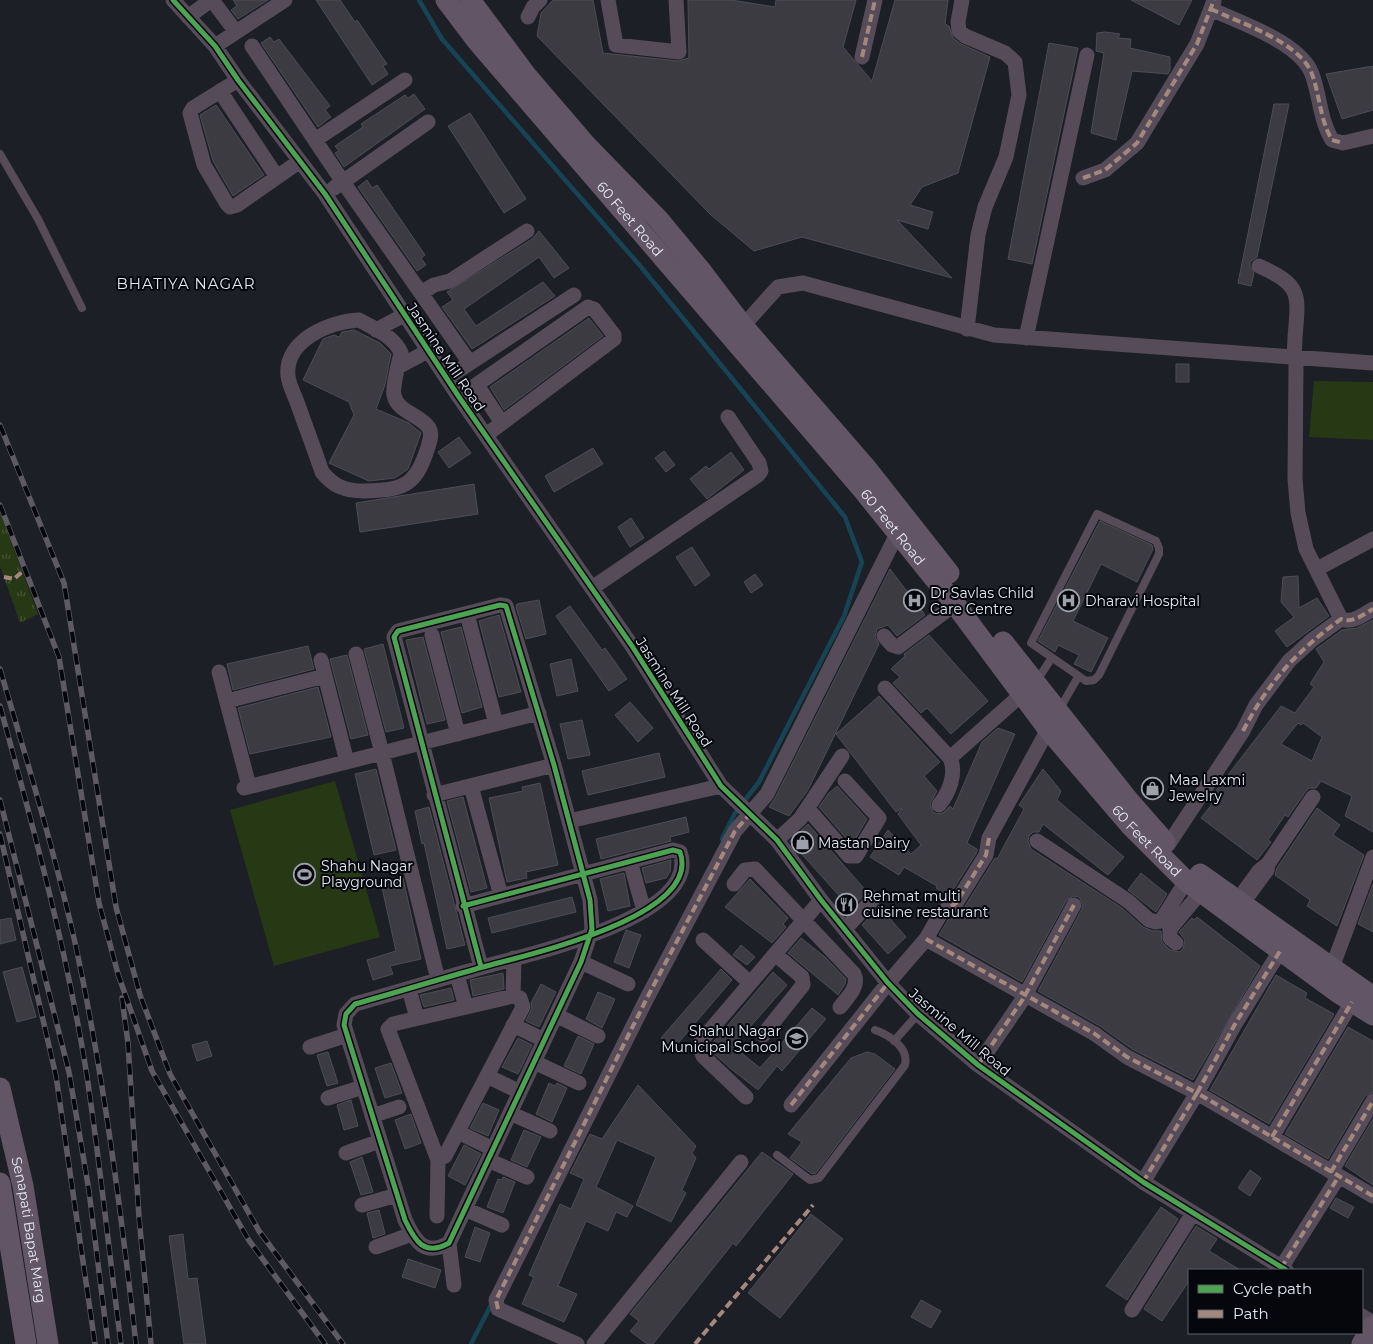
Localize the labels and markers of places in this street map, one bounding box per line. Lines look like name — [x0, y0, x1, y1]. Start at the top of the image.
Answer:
place label: Dr Savlas Child Care Centre — [930, 584, 1034, 618]
hospital icon: Dr Savlas Child Care Centre — [902, 589, 926, 613]
hospital icon: Dharavi Hospital — [1057, 589, 1081, 613]
place label: Dharavi Hospital — [1085, 592, 1200, 610]
place label: Maa Laxmi Jewelry — [1168, 771, 1245, 805]
shop icon: Maa Laxmi Jewelry — [1141, 776, 1165, 800]
shop icon: Mastan Dairy — [790, 831, 814, 855]
place label: Mastan Dairy — [818, 834, 910, 852]
place label: Shahu Nagar Playground — [321, 857, 413, 891]
sports icon: Shahu Nagar Playground — [293, 862, 317, 886]
place label: Rehmat multi cuisine restaurant — [863, 887, 989, 921]
restaurant icon: Rehmat multi cuisine restaurant — [835, 892, 859, 916]
place label: Shahu Nagar Municipal School — [661, 1022, 781, 1056]
school or university icon: Shahu Nagar Municipal School — [785, 1027, 809, 1051]

